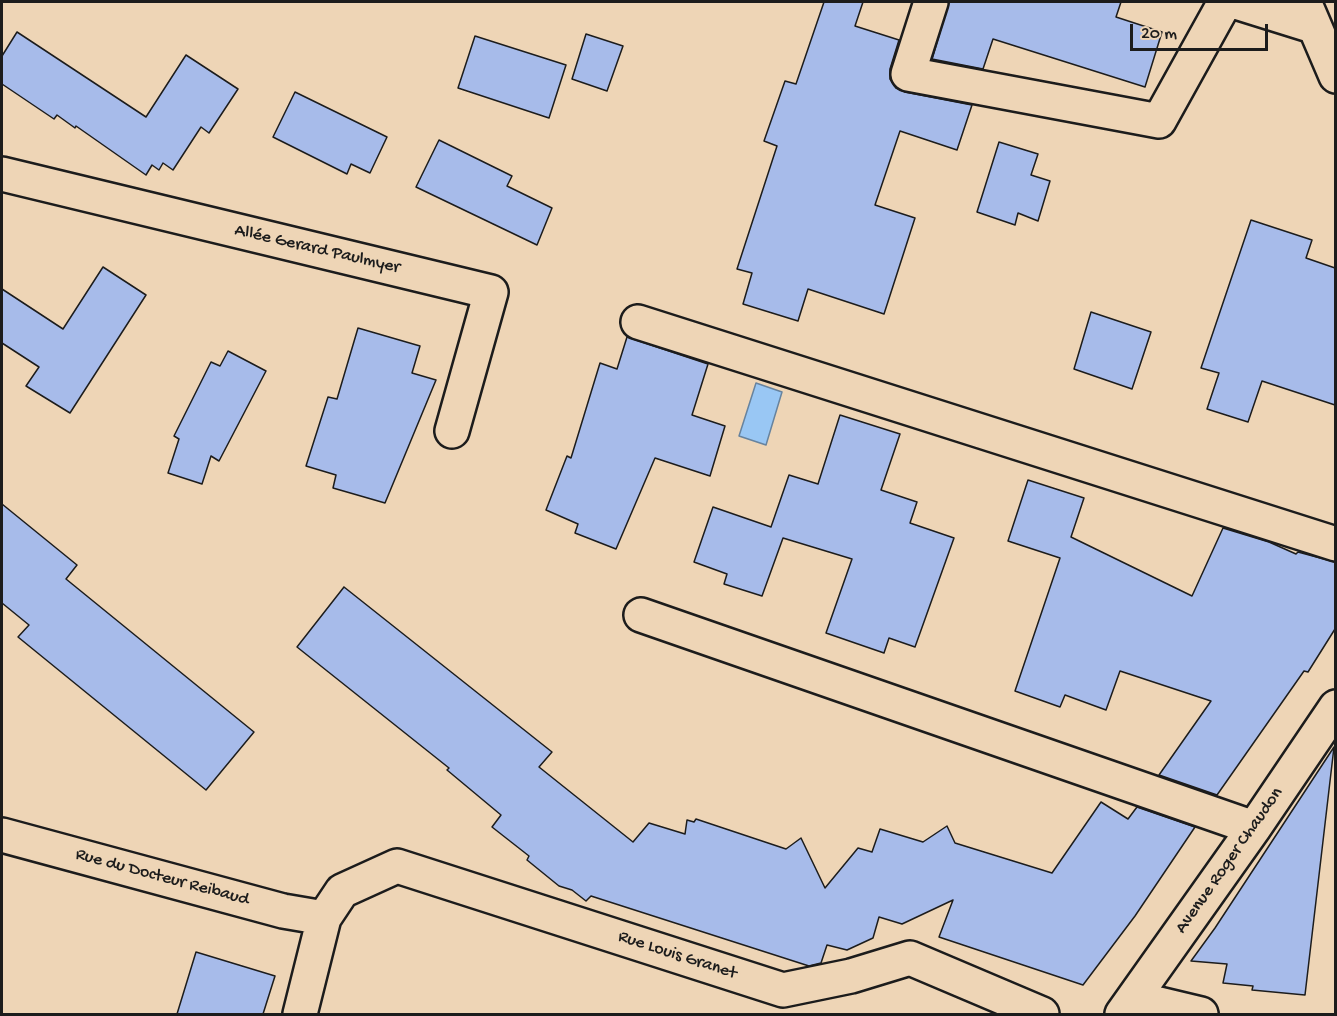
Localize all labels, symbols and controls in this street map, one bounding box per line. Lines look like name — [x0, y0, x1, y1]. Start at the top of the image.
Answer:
scale bar — [1133, 12, 1271, 50]
text: 20 m — [1141, 24, 1177, 45]
street label: Allée Gerard Paulmyer — [232, 220, 402, 280]
street label: Avenue Roger Chaudon — [1171, 784, 1289, 938]
street label: Rue du Docteur Reibaud — [73, 844, 251, 912]
street label: Rue Louis Granet — [615, 927, 739, 985]

